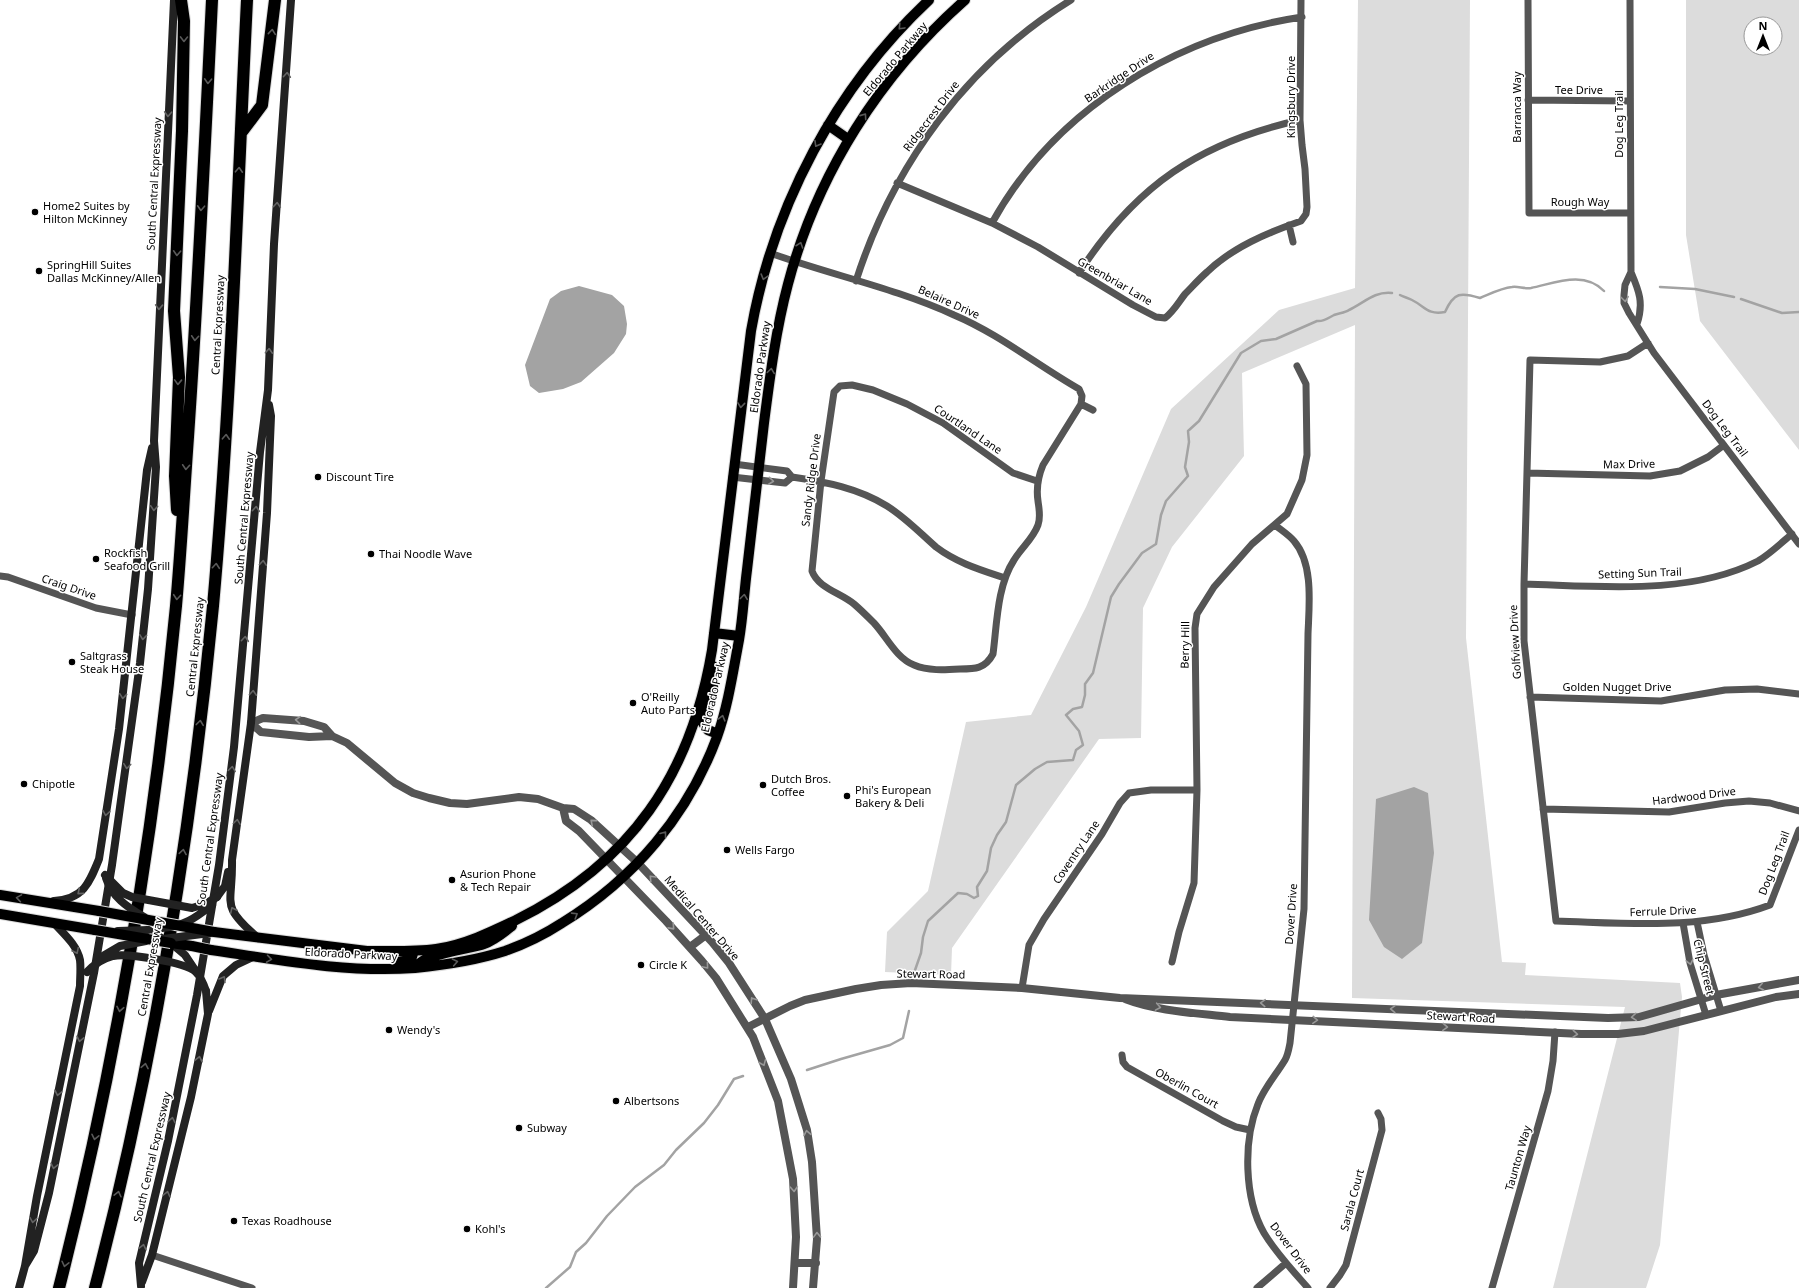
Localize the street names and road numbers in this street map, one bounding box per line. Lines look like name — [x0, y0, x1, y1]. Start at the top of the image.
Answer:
street label: Eldorado Parkway — [859, 18, 930, 99]
street label: Barkridge Drive — [1081, 48, 1156, 105]
street label: Kingsbury Drive — [1283, 56, 1298, 138]
street label: Barranca Way — [1509, 71, 1524, 143]
street label: Ridgecrest Drive — [899, 77, 962, 154]
street label: Tee Drive — [1555, 82, 1603, 97]
street label: Dog Leg Trail — [1611, 90, 1626, 158]
street label: South Central Expressway — [143, 117, 165, 251]
street label: Rough Way — [1551, 194, 1610, 209]
street label: Greenbriar Lane — [1075, 253, 1155, 308]
street label: Central Expressway — [207, 274, 228, 375]
street label: Belaire Drive — [916, 281, 982, 322]
street label: Eldorado Parkway — [746, 320, 773, 414]
street label: Dog Leg Trail — [1699, 396, 1752, 459]
street label: Courtland Lane — [931, 400, 1005, 457]
street label: Sandy Ridge Drive — [797, 433, 824, 527]
street label: South Central Expressway — [230, 450, 257, 585]
street label: Max Drive — [1603, 456, 1655, 471]
street label: Setting Sun Trail — [1598, 564, 1682, 581]
street label: Craig Drive — [40, 570, 99, 603]
street label: Central Expressway — [182, 596, 207, 698]
street label: Golfview Drive — [1505, 604, 1524, 680]
street label: Berry Hill — [1177, 621, 1192, 669]
street label: Eldorado Parkway — [697, 640, 732, 734]
street label: Golden Nugget Drive — [1562, 679, 1672, 694]
street label: South Central Expressway — [193, 771, 226, 906]
street label: Hardwood Drive — [1651, 783, 1737, 808]
street label: Coventry Lane — [1049, 817, 1102, 887]
street label: Dog Leg Trail — [1754, 829, 1793, 897]
street label: Medical Center Drive — [661, 872, 743, 963]
street label: Dover Drive — [1281, 883, 1300, 945]
street label: Ferrule Drive — [1629, 902, 1697, 919]
street label: Central Expressway — [133, 916, 166, 1018]
street label: Chip Street — [1690, 937, 1719, 996]
street label: Eldorado Parkway — [304, 944, 398, 963]
street label: Stewart Road — [897, 965, 965, 982]
street label: Stewart Road — [1426, 1007, 1496, 1026]
street label: Oberlin Court — [1153, 1064, 1222, 1111]
street label: South Central Expressway — [129, 1090, 174, 1224]
street label: Taunton Way — [1501, 1123, 1534, 1192]
street label: Sarala Court — [1336, 1167, 1367, 1232]
street label: Dover Drive — [1267, 1219, 1316, 1277]

